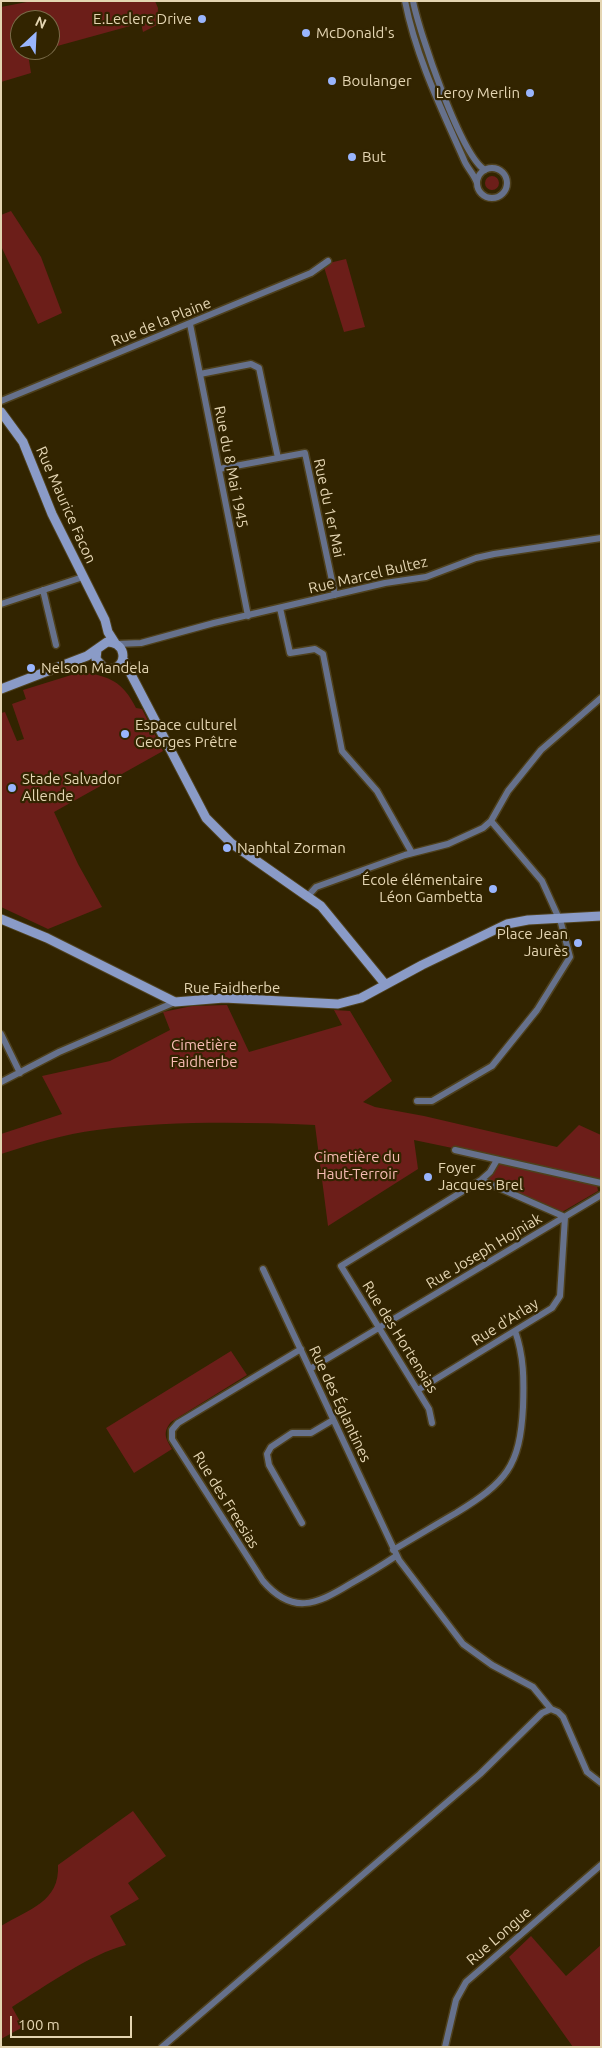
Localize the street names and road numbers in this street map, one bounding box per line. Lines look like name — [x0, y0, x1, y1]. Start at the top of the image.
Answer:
street label: Rue de la Plaine — [108, 294, 214, 350]
street label: Rue du 8 Mai 1945 — [210, 404, 252, 530]
street label: Rue Maurice Facon — [32, 444, 100, 566]
street label: Rue du 1er Mai — [310, 457, 348, 559]
street label: Rue Marcel Bultez — [307, 553, 429, 597]
street label: Rue Faidherbe — [184, 979, 280, 997]
street label: Rue Joseph Hojniak — [423, 1209, 545, 1293]
street label: Rue des Hortensias — [358, 1278, 442, 1396]
street label: Rue d'Arlay — [468, 1294, 542, 1350]
street label: Rue des Églantines — [305, 1343, 375, 1465]
street label: Rue des Freesias — [189, 1448, 263, 1552]
street label: Rue Longue — [463, 1903, 535, 1969]

